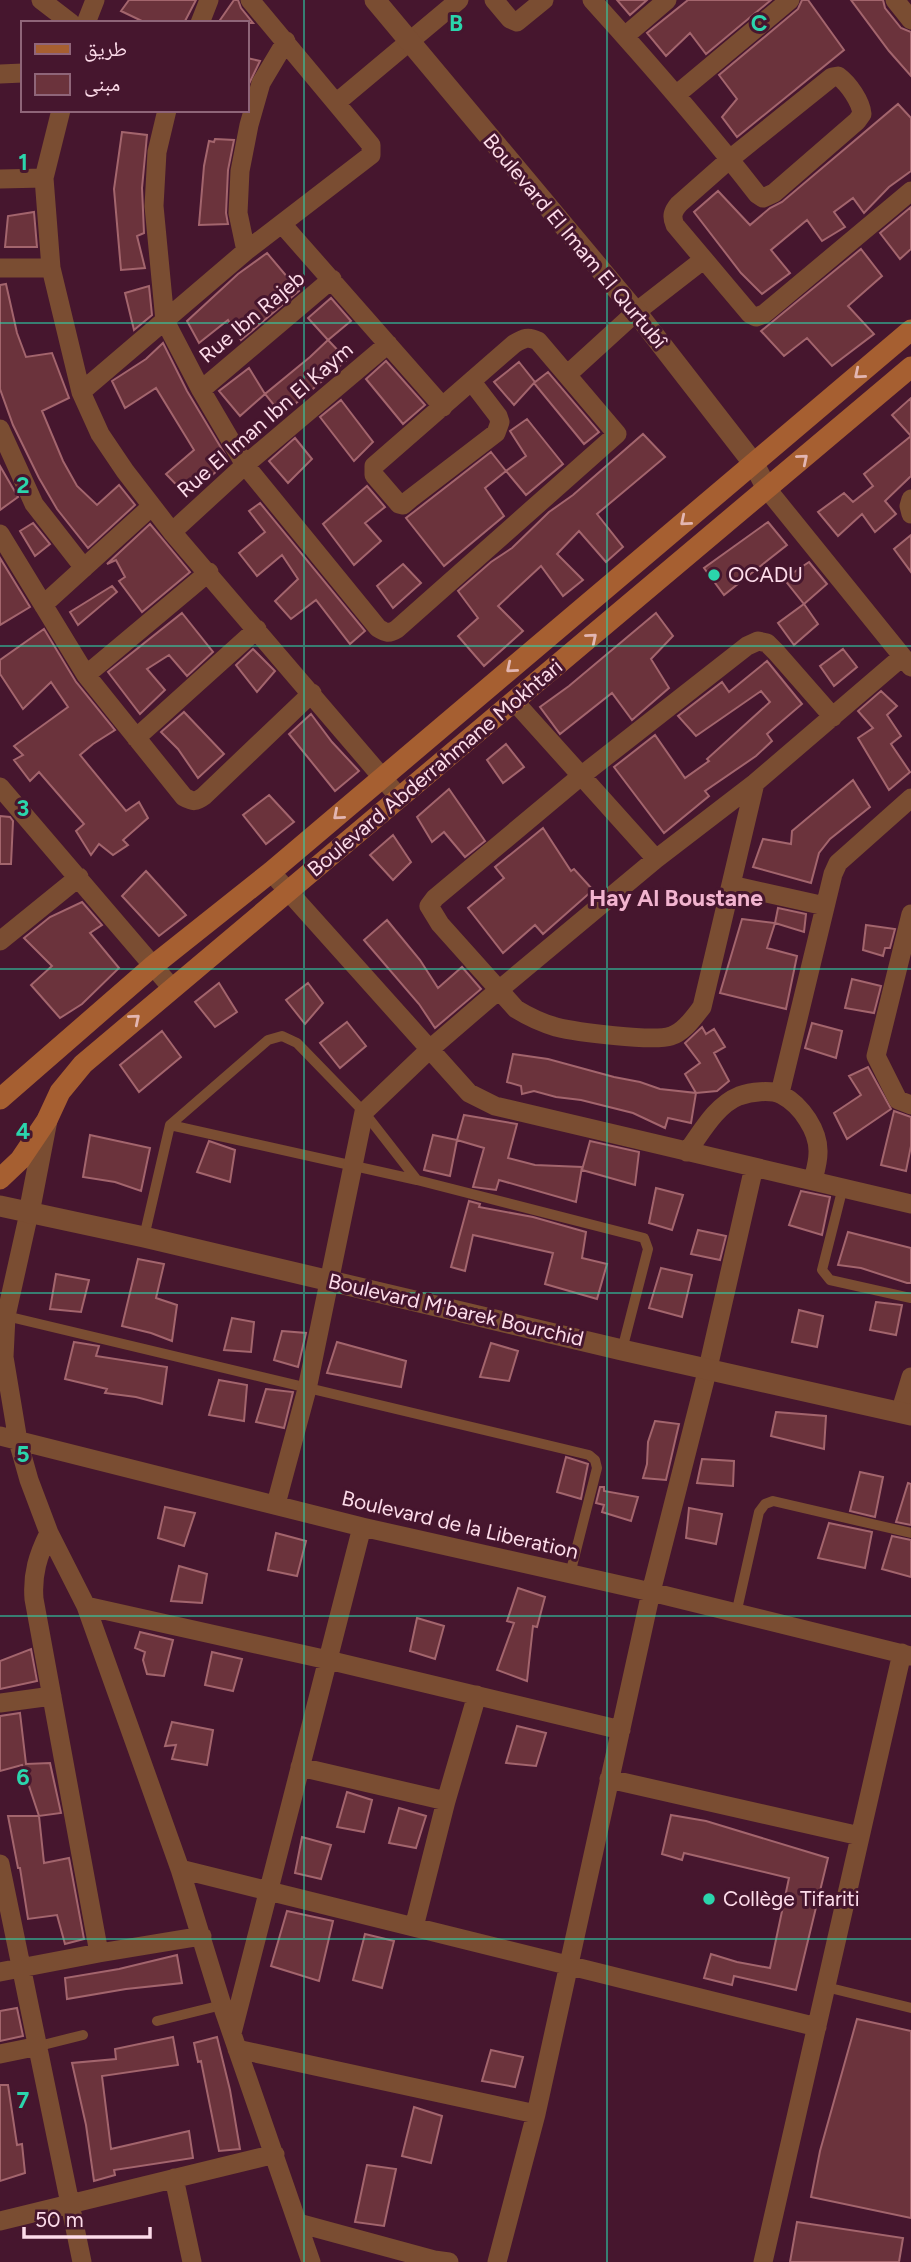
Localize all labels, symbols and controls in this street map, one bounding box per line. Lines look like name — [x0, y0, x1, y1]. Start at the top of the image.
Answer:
text: B — [449, 9, 463, 37]
text: C — [751, 9, 768, 37]
legend — [21, 21, 248, 112]
text: طريق — [84, 36, 127, 62]
text: مبنى — [84, 71, 120, 97]
street label: Boulevard El Imam El Qurtubî — [478, 128, 673, 354]
text: 1 — [18, 148, 28, 176]
street label: Rue Ibn Rajeb — [194, 265, 309, 368]
street label: Rue El Iman Ibn El Kaym — [172, 337, 357, 503]
one-way arrow — [854, 366, 867, 378]
one-way arrow — [794, 455, 807, 467]
text: 2 — [16, 471, 30, 499]
one-way arrow — [680, 513, 693, 525]
place label: OCADU — [728, 562, 803, 587]
marker: OCADU — [706, 567, 722, 583]
one-way arrow — [584, 633, 596, 646]
street label: Boulevard Abderrahmane Mokhtari — [302, 654, 567, 882]
one-way arrow — [507, 660, 520, 672]
text: 3 — [17, 794, 29, 822]
one-way arrow — [333, 807, 346, 819]
district label: Hay Al Boustane — [589, 884, 763, 912]
one-way arrow — [127, 1015, 140, 1027]
text: 4 — [16, 1117, 30, 1145]
street label: Boulevard M'barek Bourchid — [326, 1268, 586, 1351]
text: 5 — [16, 1440, 30, 1468]
street label: Boulevard de la Liberation — [339, 1485, 581, 1564]
text: 6 — [16, 1763, 30, 1791]
place label: Collège Tifariti — [723, 1886, 860, 1911]
marker: Collège Tifariti — [701, 1891, 717, 1907]
text: 7 — [17, 2086, 30, 2114]
scale bar — [24, 2196, 150, 2240]
text: 50 m — [35, 2207, 84, 2232]

